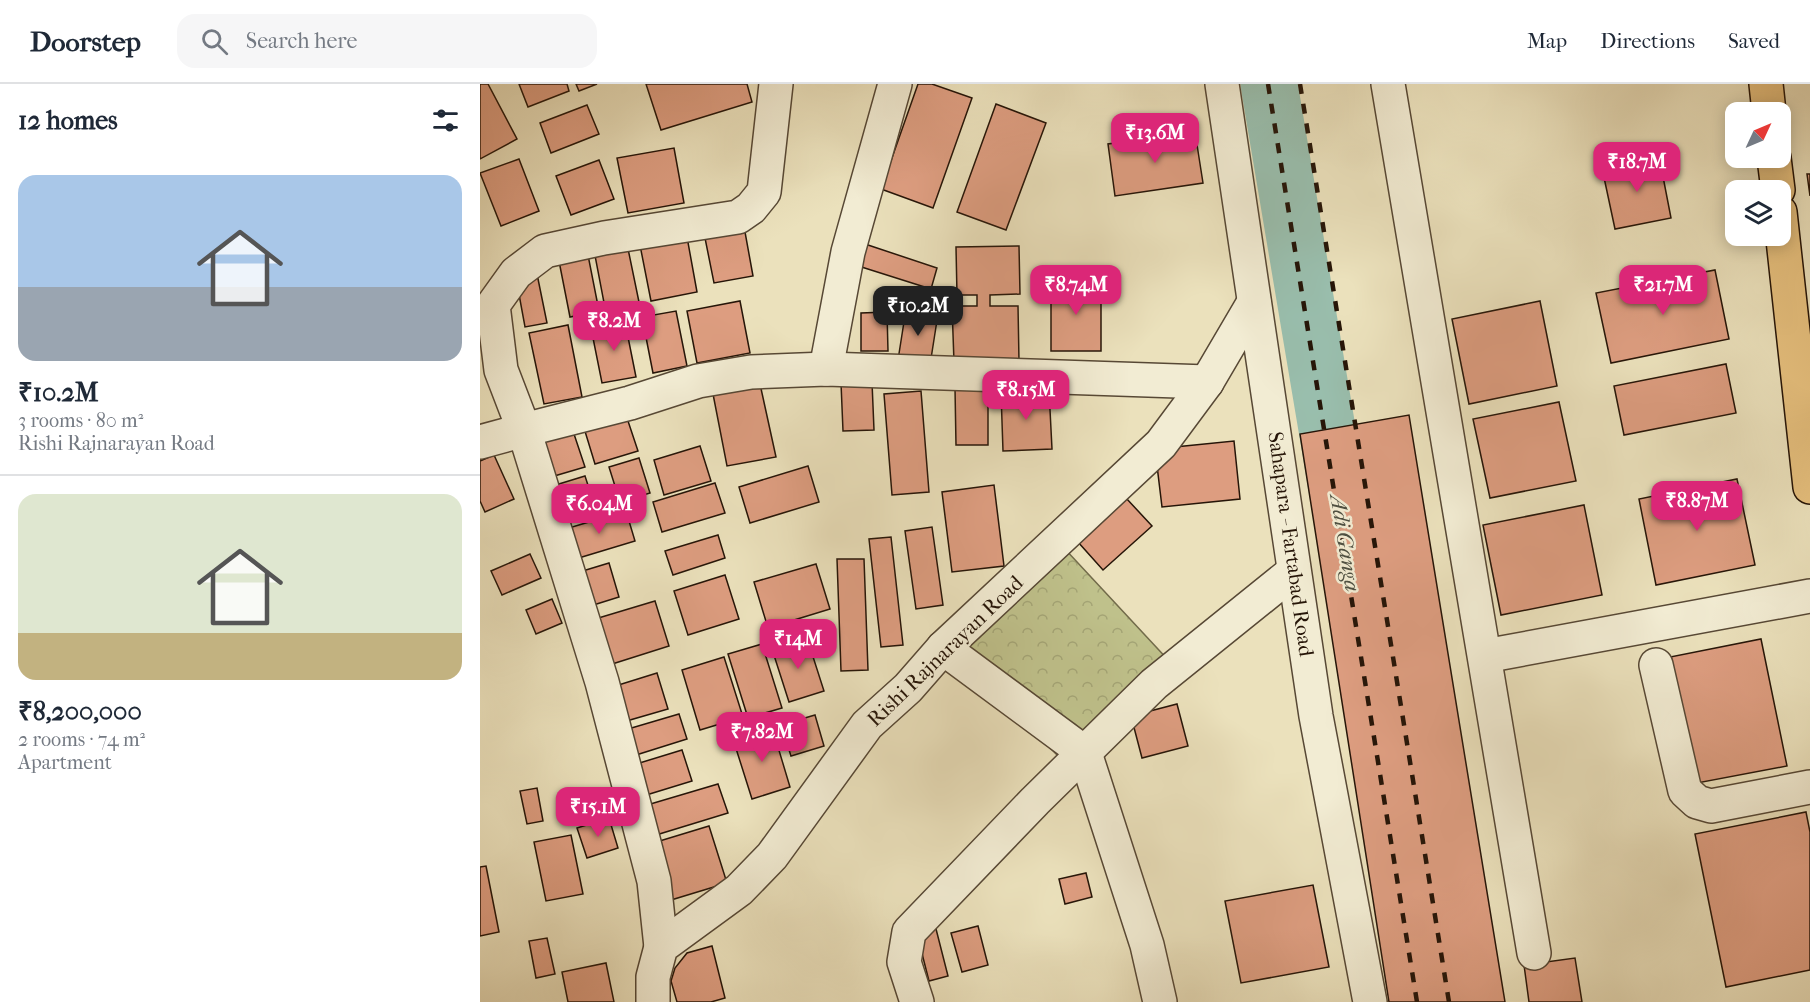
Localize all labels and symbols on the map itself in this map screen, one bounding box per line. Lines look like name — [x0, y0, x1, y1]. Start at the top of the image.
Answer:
north arrow — [1725, 102, 1791, 168]
pin: ₹13.6M — [1106, 113, 1204, 164]
pin: ₹18.7M — [1588, 142, 1686, 193]
pin: ₹8.74M — [1027, 265, 1125, 316]
pin: ₹21.7M — [1614, 265, 1712, 316]
pin: ₹10.2M — [869, 286, 967, 337]
pin: ₹8.2M — [572, 301, 656, 352]
pin: ₹8.15M — [977, 370, 1075, 421]
street label: Sahapara - Fartabad Road — [1263, 430, 1319, 658]
pin: ₹8.87M — [1648, 481, 1746, 532]
pin: ₹6.04M — [550, 484, 648, 535]
water label: Adi Ganga — [1324, 490, 1365, 593]
street label: Rishi Rajnarayan Road — [862, 570, 1028, 731]
pin: ₹14M — [762, 619, 834, 670]
pin: ₹7.82M — [713, 712, 811, 763]
pin: ₹15.1M — [549, 787, 647, 838]

